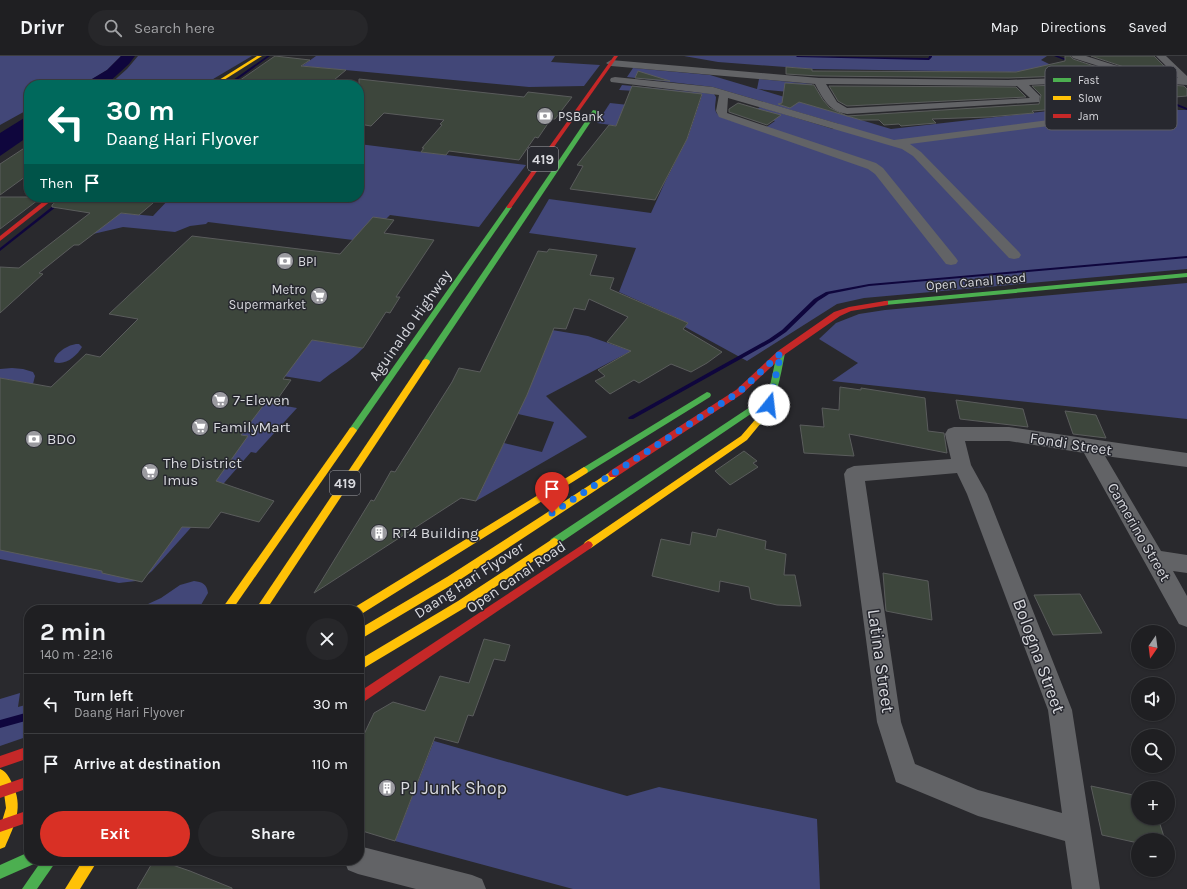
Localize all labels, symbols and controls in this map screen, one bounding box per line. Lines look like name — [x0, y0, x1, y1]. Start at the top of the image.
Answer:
search box — [88, 10, 368, 46]
text: Drivr — [20, 17, 64, 39]
icon: search — [102, 17, 124, 39]
text: Search here — [134, 19, 215, 37]
text: Map — [991, 19, 1019, 36]
text: Directions — [1041, 19, 1106, 36]
text: Saved — [1128, 19, 1167, 36]
legend — [1045, 66, 1177, 130]
text: Fast — [1078, 74, 1099, 87]
text: Slow — [1078, 92, 1102, 105]
text: 30 m — [106, 94, 175, 127]
icon: left — [40, 96, 92, 148]
bank icon: PSBank — [535, 106, 555, 126]
place label: PSBank — [558, 109, 603, 124]
text: Jam — [1078, 110, 1099, 123]
text: Daang Hari Flyover — [106, 128, 259, 150]
road number: 419 — [528, 147, 558, 171]
icon: arrive — [81, 172, 103, 194]
text: Then — [40, 174, 73, 192]
bank icon: BPI — [275, 251, 295, 271]
place label: BPI — [298, 254, 317, 269]
street label: Aguinaldo Highway — [365, 266, 455, 384]
street label: Open Canal Road — [925, 270, 1027, 293]
place label: Metro Supermarket — [228, 282, 306, 312]
supermarket icon: Metro Supermarket — [309, 286, 329, 306]
position arrow — [748, 384, 790, 426]
supermarket icon: 7-Eleven — [210, 390, 230, 410]
place label: 7-Eleven — [233, 391, 290, 409]
supermarket icon: FamilyMart — [190, 417, 210, 437]
place label: FamilyMart — [213, 418, 291, 436]
bank icon: BDO — [24, 429, 44, 449]
street label: Fondi Street — [1029, 429, 1114, 459]
place label: BDO — [47, 430, 76, 448]
place label: The District Imus — [163, 454, 242, 489]
supermarket icon: The District Imus — [140, 462, 160, 482]
road number: 419 — [330, 471, 360, 495]
pin — [535, 472, 569, 513]
icon: arrive — [541, 478, 563, 500]
street label: Camerino Street — [1103, 479, 1175, 585]
building icon: RT4 Building — [369, 523, 389, 543]
place label: RT4 Building — [392, 524, 479, 542]
street label: Open Canal Road — [463, 537, 569, 617]
street label: Daang Hari Flyover — [411, 538, 528, 622]
street label: Bologna Street — [1008, 596, 1070, 717]
street label: Latina Street — [863, 608, 899, 715]
text: 2 min — [40, 618, 106, 646]
button: close — [306, 618, 348, 660]
north arrow — [1131, 625, 1175, 669]
map controls — [1131, 625, 1175, 877]
text: 140 m · 22:16 — [40, 647, 113, 662]
button: sound — [1131, 677, 1175, 721]
text: Turn left — [74, 687, 133, 705]
icon: left — [40, 693, 62, 715]
text: 30 m — [313, 695, 348, 713]
text: Daang Hari Flyover — [74, 705, 184, 720]
button: search — [1131, 729, 1175, 773]
icon: arrive — [40, 753, 62, 775]
text: Arrive at destination — [74, 755, 221, 773]
text: 110 m — [312, 755, 348, 773]
place label: PJ Junk Shop — [400, 777, 507, 799]
building icon: PJ Junk Shop — [377, 778, 397, 798]
button: + — [1131, 781, 1175, 825]
button: Exit — [40, 811, 190, 857]
button: Share — [198, 811, 348, 857]
button: − — [1131, 833, 1175, 877]

